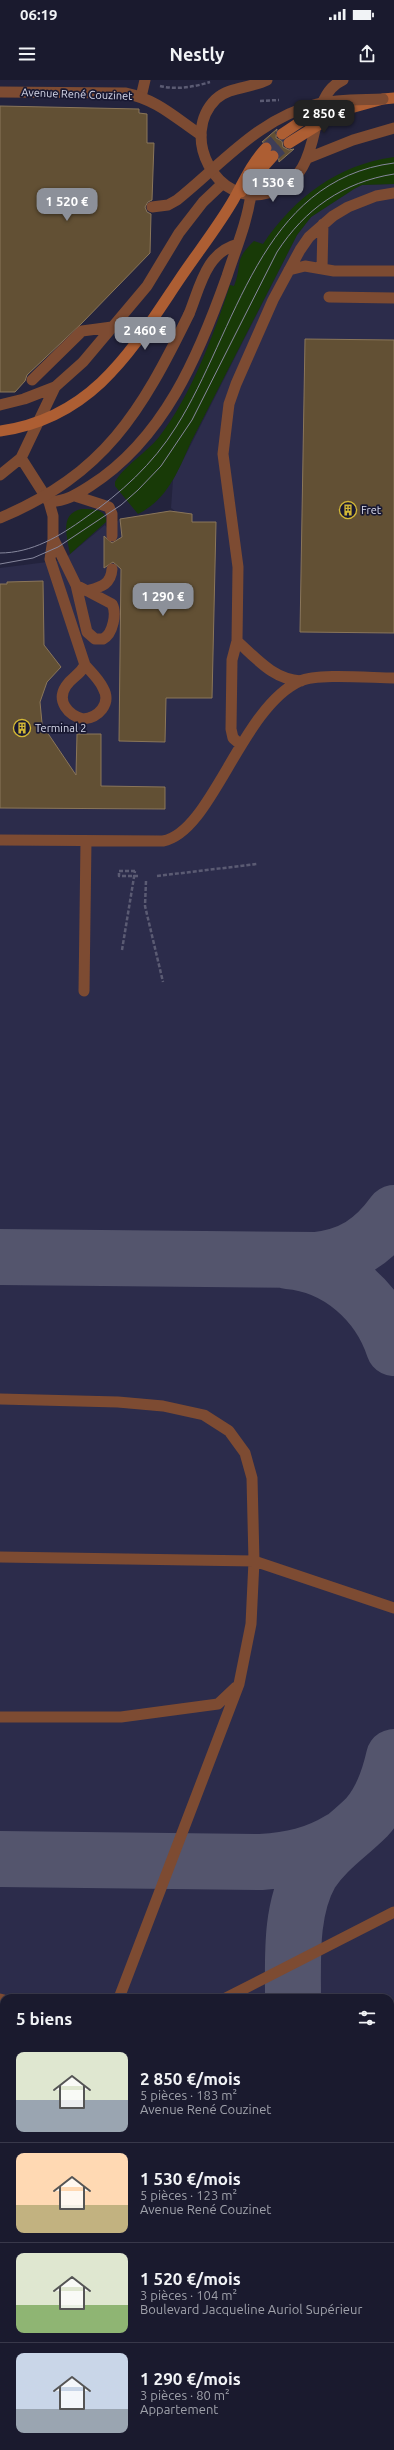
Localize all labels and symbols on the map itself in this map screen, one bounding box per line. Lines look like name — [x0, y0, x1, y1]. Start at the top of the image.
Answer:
street label: Avenue René Couzinet — [21, 86, 133, 102]
pin: 2 850 € — [287, 100, 361, 134]
pin: 1 530 € — [236, 169, 310, 203]
pin: 1 520 € — [30, 188, 104, 222]
pin: 2 460 € — [108, 317, 182, 351]
building icon: Fret — [338, 500, 358, 520]
place label: Fret — [361, 504, 382, 516]
pin: 1 290 € — [126, 583, 200, 617]
building icon: Terminal 2 — [12, 718, 32, 738]
place label: Terminal 2 — [35, 722, 87, 734]

